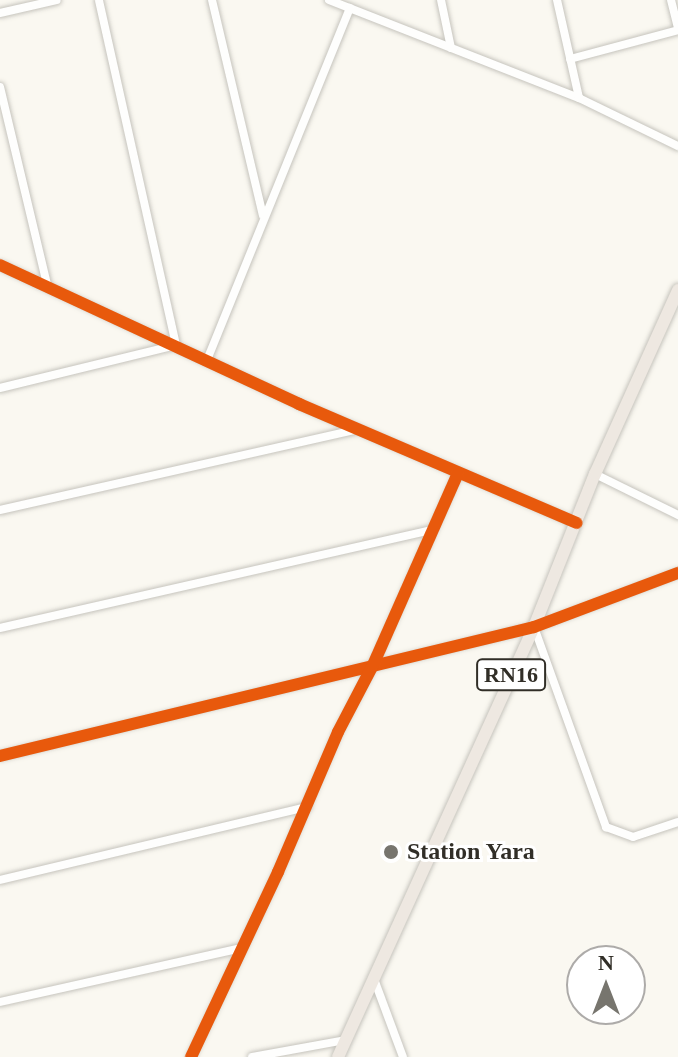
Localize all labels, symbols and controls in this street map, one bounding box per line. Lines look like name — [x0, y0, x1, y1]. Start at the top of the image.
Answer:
road number: RN16 — [475, 657, 547, 693]
place label: Station Yara — [407, 838, 536, 866]
marker: Station Yara — [382, 843, 400, 861]
north arrow — [566, 945, 646, 1025]
text: N — [598, 950, 614, 975]

